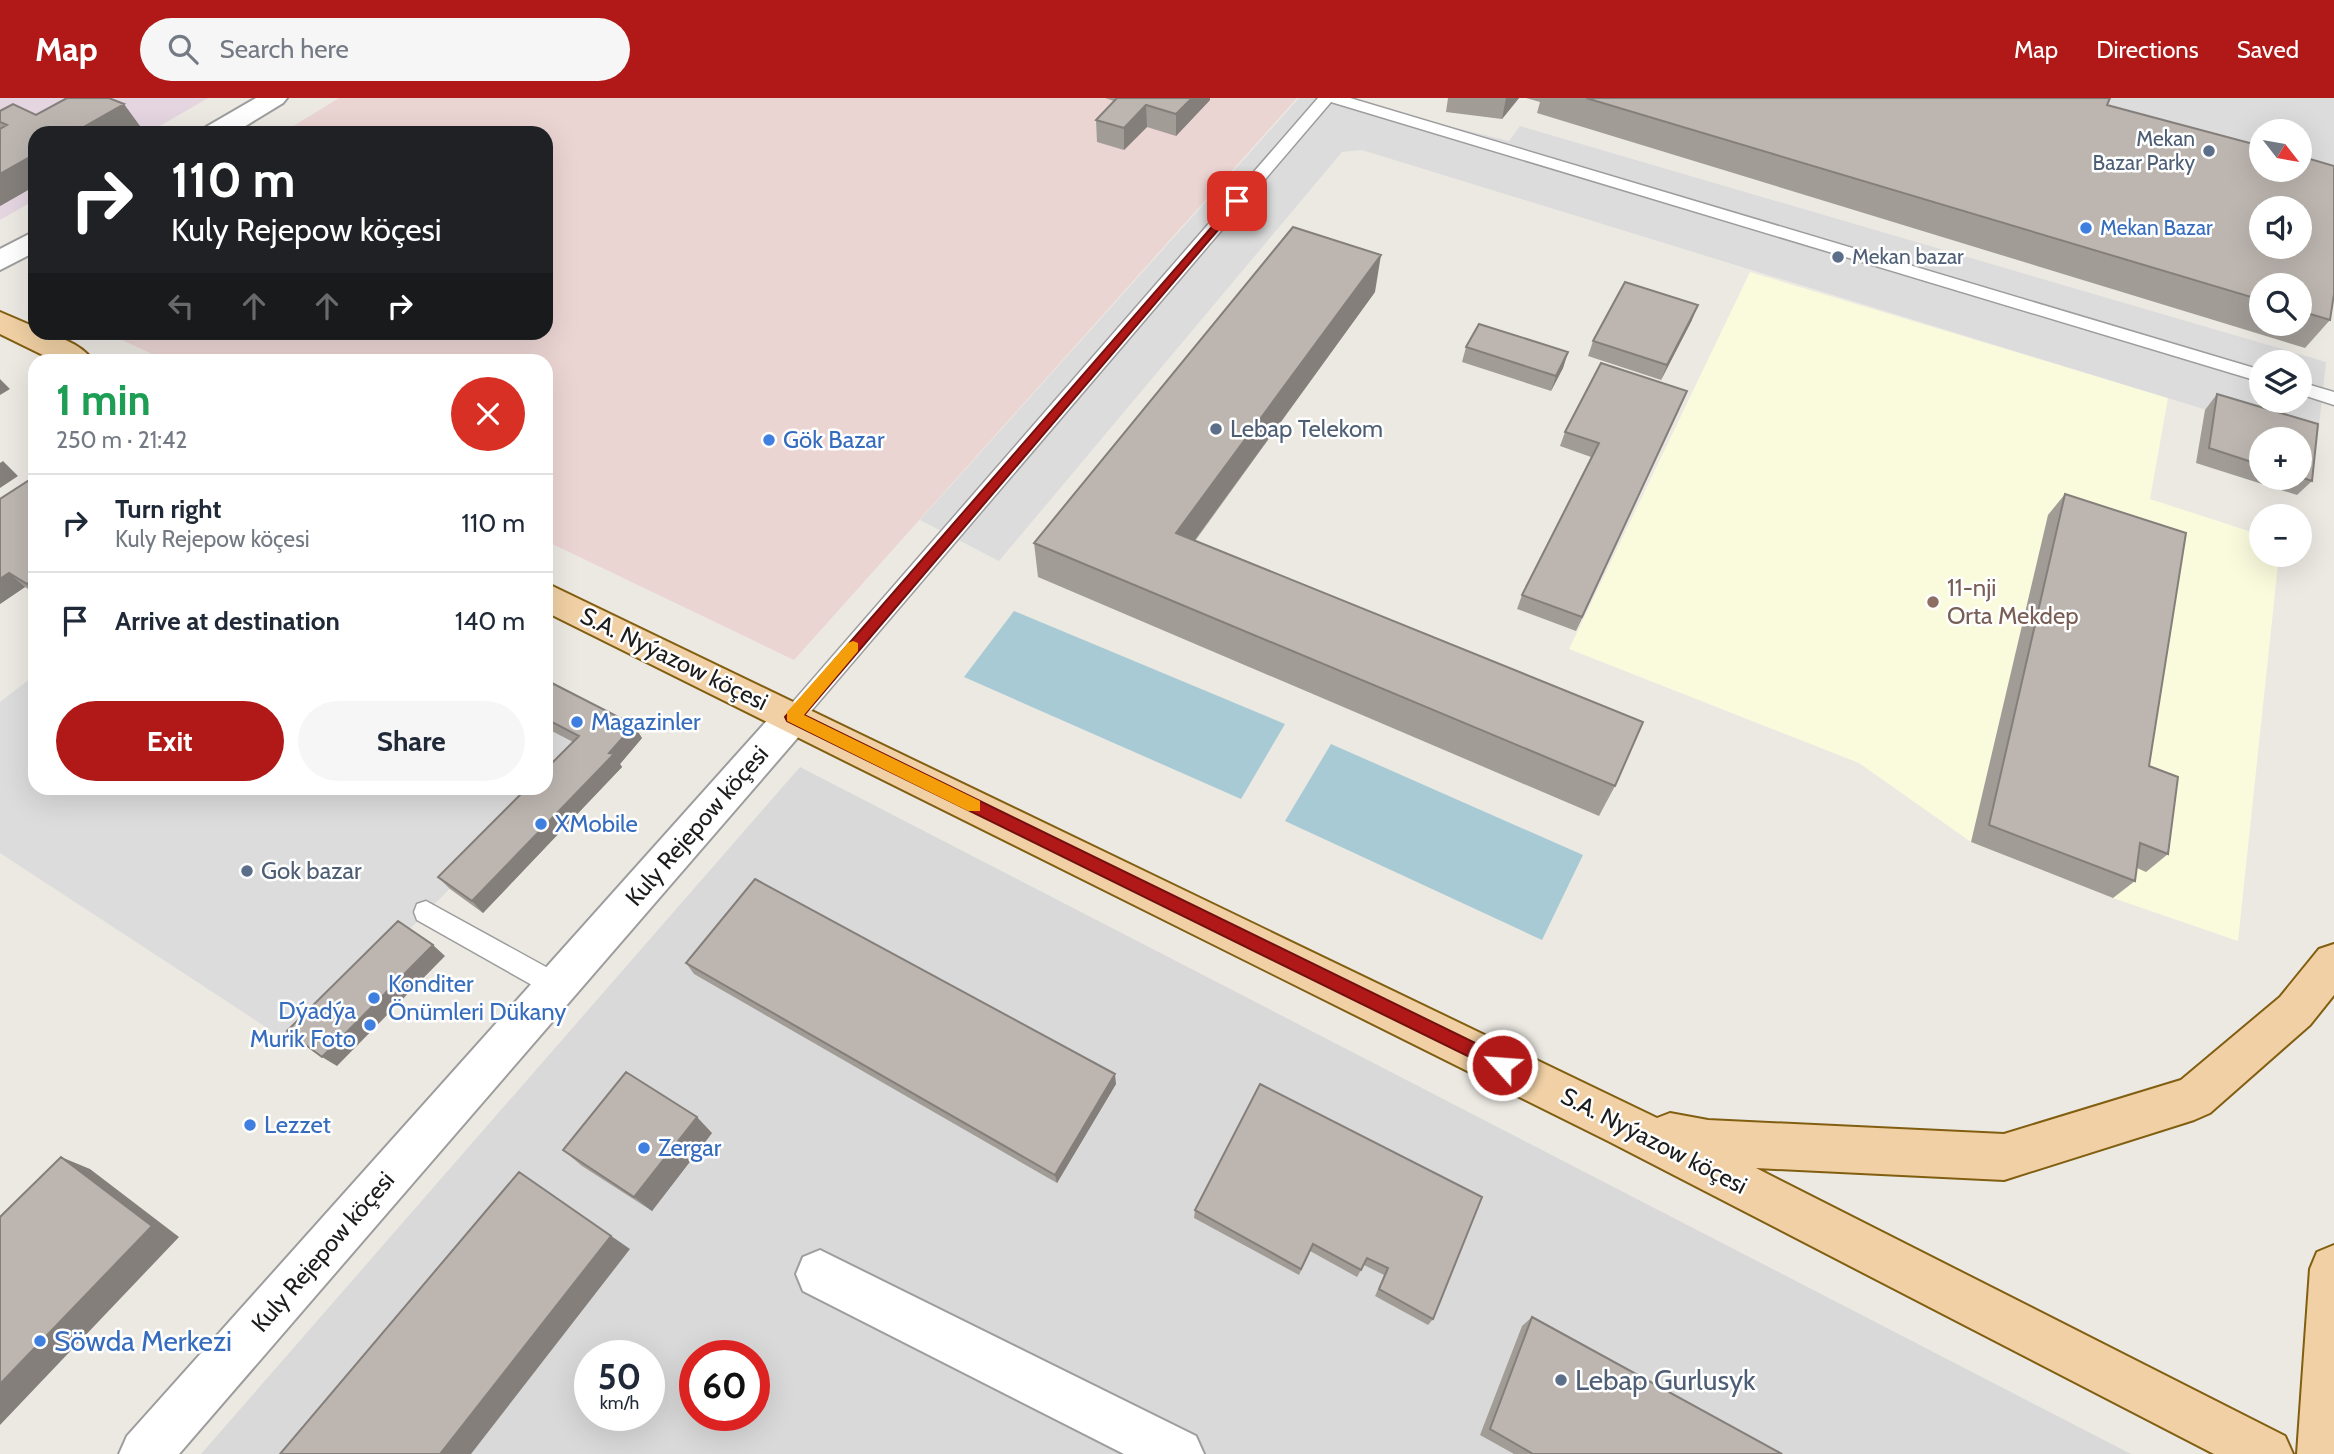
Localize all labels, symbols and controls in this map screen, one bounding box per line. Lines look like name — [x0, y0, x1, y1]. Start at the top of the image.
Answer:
search box — [140, 18, 630, 81]
text: Map — [35, 29, 98, 69]
icon: search — [164, 30, 202, 68]
text: Search here — [220, 33, 349, 65]
text: Map — [2014, 35, 2058, 64]
text: Directions — [2096, 35, 2199, 64]
text: Saved — [2237, 35, 2299, 64]
north arrow — [2249, 119, 2312, 182]
map controls — [2249, 119, 2312, 567]
place label: Mekan Bazar Parky — [2093, 126, 2195, 175]
marker: Mekan Bazar Parky — [2201, 143, 2217, 159]
text: 110 m — [171, 150, 295, 209]
icon: right — [56, 154, 147, 245]
pin — [1207, 171, 1267, 231]
icon: arrive — [1218, 182, 1256, 220]
button: sound — [2249, 196, 2312, 259]
text: Kuly Rejepow köçesi — [171, 210, 442, 249]
place label: Mekan Bazar — [2100, 215, 2213, 240]
marker: Mekan Bazar — [2078, 220, 2094, 236]
place label: Mekan bazar — [1852, 244, 1964, 269]
marker: Mekan bazar — [1830, 249, 1846, 265]
button: search — [2249, 273, 2312, 336]
icon: left — [162, 287, 200, 325]
icon: ahead — [235, 287, 273, 325]
icon: ahead — [308, 287, 346, 325]
icon: right — [381, 287, 419, 325]
button: layers — [2249, 350, 2312, 413]
text: 1 min — [56, 374, 151, 426]
button: close — [451, 377, 525, 451]
place label: Lebap Telekom — [1230, 414, 1383, 443]
marker: Lebap Telekom — [1208, 421, 1224, 437]
place label: Gök Bazar — [783, 425, 885, 454]
text: 250 m · 21:42 — [56, 426, 187, 454]
button: + — [2249, 427, 2312, 490]
marker: Gök Bazar — [761, 432, 777, 448]
text: Turn right — [115, 493, 221, 525]
icon: right — [56, 504, 94, 542]
button: − — [2249, 504, 2312, 567]
text: 110 m — [461, 507, 525, 539]
text: Kuly Rejepow köçesi — [115, 525, 310, 553]
place label: 11-nji Orta Mekdep — [1947, 573, 2079, 630]
marker: 11-nji Orta Mekdep — [1925, 594, 1941, 610]
street label: S.A. Nyýazow köçesi — [576, 601, 773, 716]
icon: arrive — [56, 602, 94, 640]
text: Arrive at destination — [115, 605, 340, 637]
text: 140 m — [455, 605, 525, 637]
button: Exit — [56, 701, 284, 781]
button: Share — [298, 701, 525, 781]
place label: Magazinler — [591, 707, 701, 736]
marker: Magazinler — [569, 714, 585, 730]
street label: Kuly Rejepow köçesi — [619, 740, 774, 912]
place label: XMobile — [555, 809, 638, 838]
marker: XMobile — [533, 816, 549, 832]
place label: Gok bazar — [261, 856, 362, 885]
marker: Gok bazar — [239, 863, 255, 879]
place label: Konditer Önümleri Dükany — [388, 969, 567, 1026]
marker: Konditer Önümleri Dükany — [366, 990, 382, 1006]
place label: Dýadýa Murik Foto — [250, 996, 356, 1053]
marker: Dýadýa Murik Foto — [362, 1017, 378, 1033]
position arrow — [1465, 1028, 1539, 1102]
street label: S.A. Nyýazow köçesi — [1556, 1081, 1752, 1200]
place label: Lezzet — [264, 1110, 331, 1139]
marker: Lezzet — [242, 1117, 258, 1133]
place label: Zergar — [658, 1133, 722, 1162]
marker: Zergar — [636, 1140, 652, 1156]
street label: Kuly Rejepow köçesi — [245, 1166, 400, 1338]
place label: Söwda Merkezi — [54, 1324, 232, 1358]
marker: Söwda Merkezi — [32, 1333, 48, 1349]
speed limit sign: 60 — [679, 1340, 770, 1431]
text: 50 — [598, 1355, 641, 1398]
place label: Lebap Gurlusyk — [1575, 1363, 1756, 1397]
marker: Lebap Gurlusyk — [1553, 1372, 1569, 1388]
text: km/h — [600, 1392, 639, 1414]

